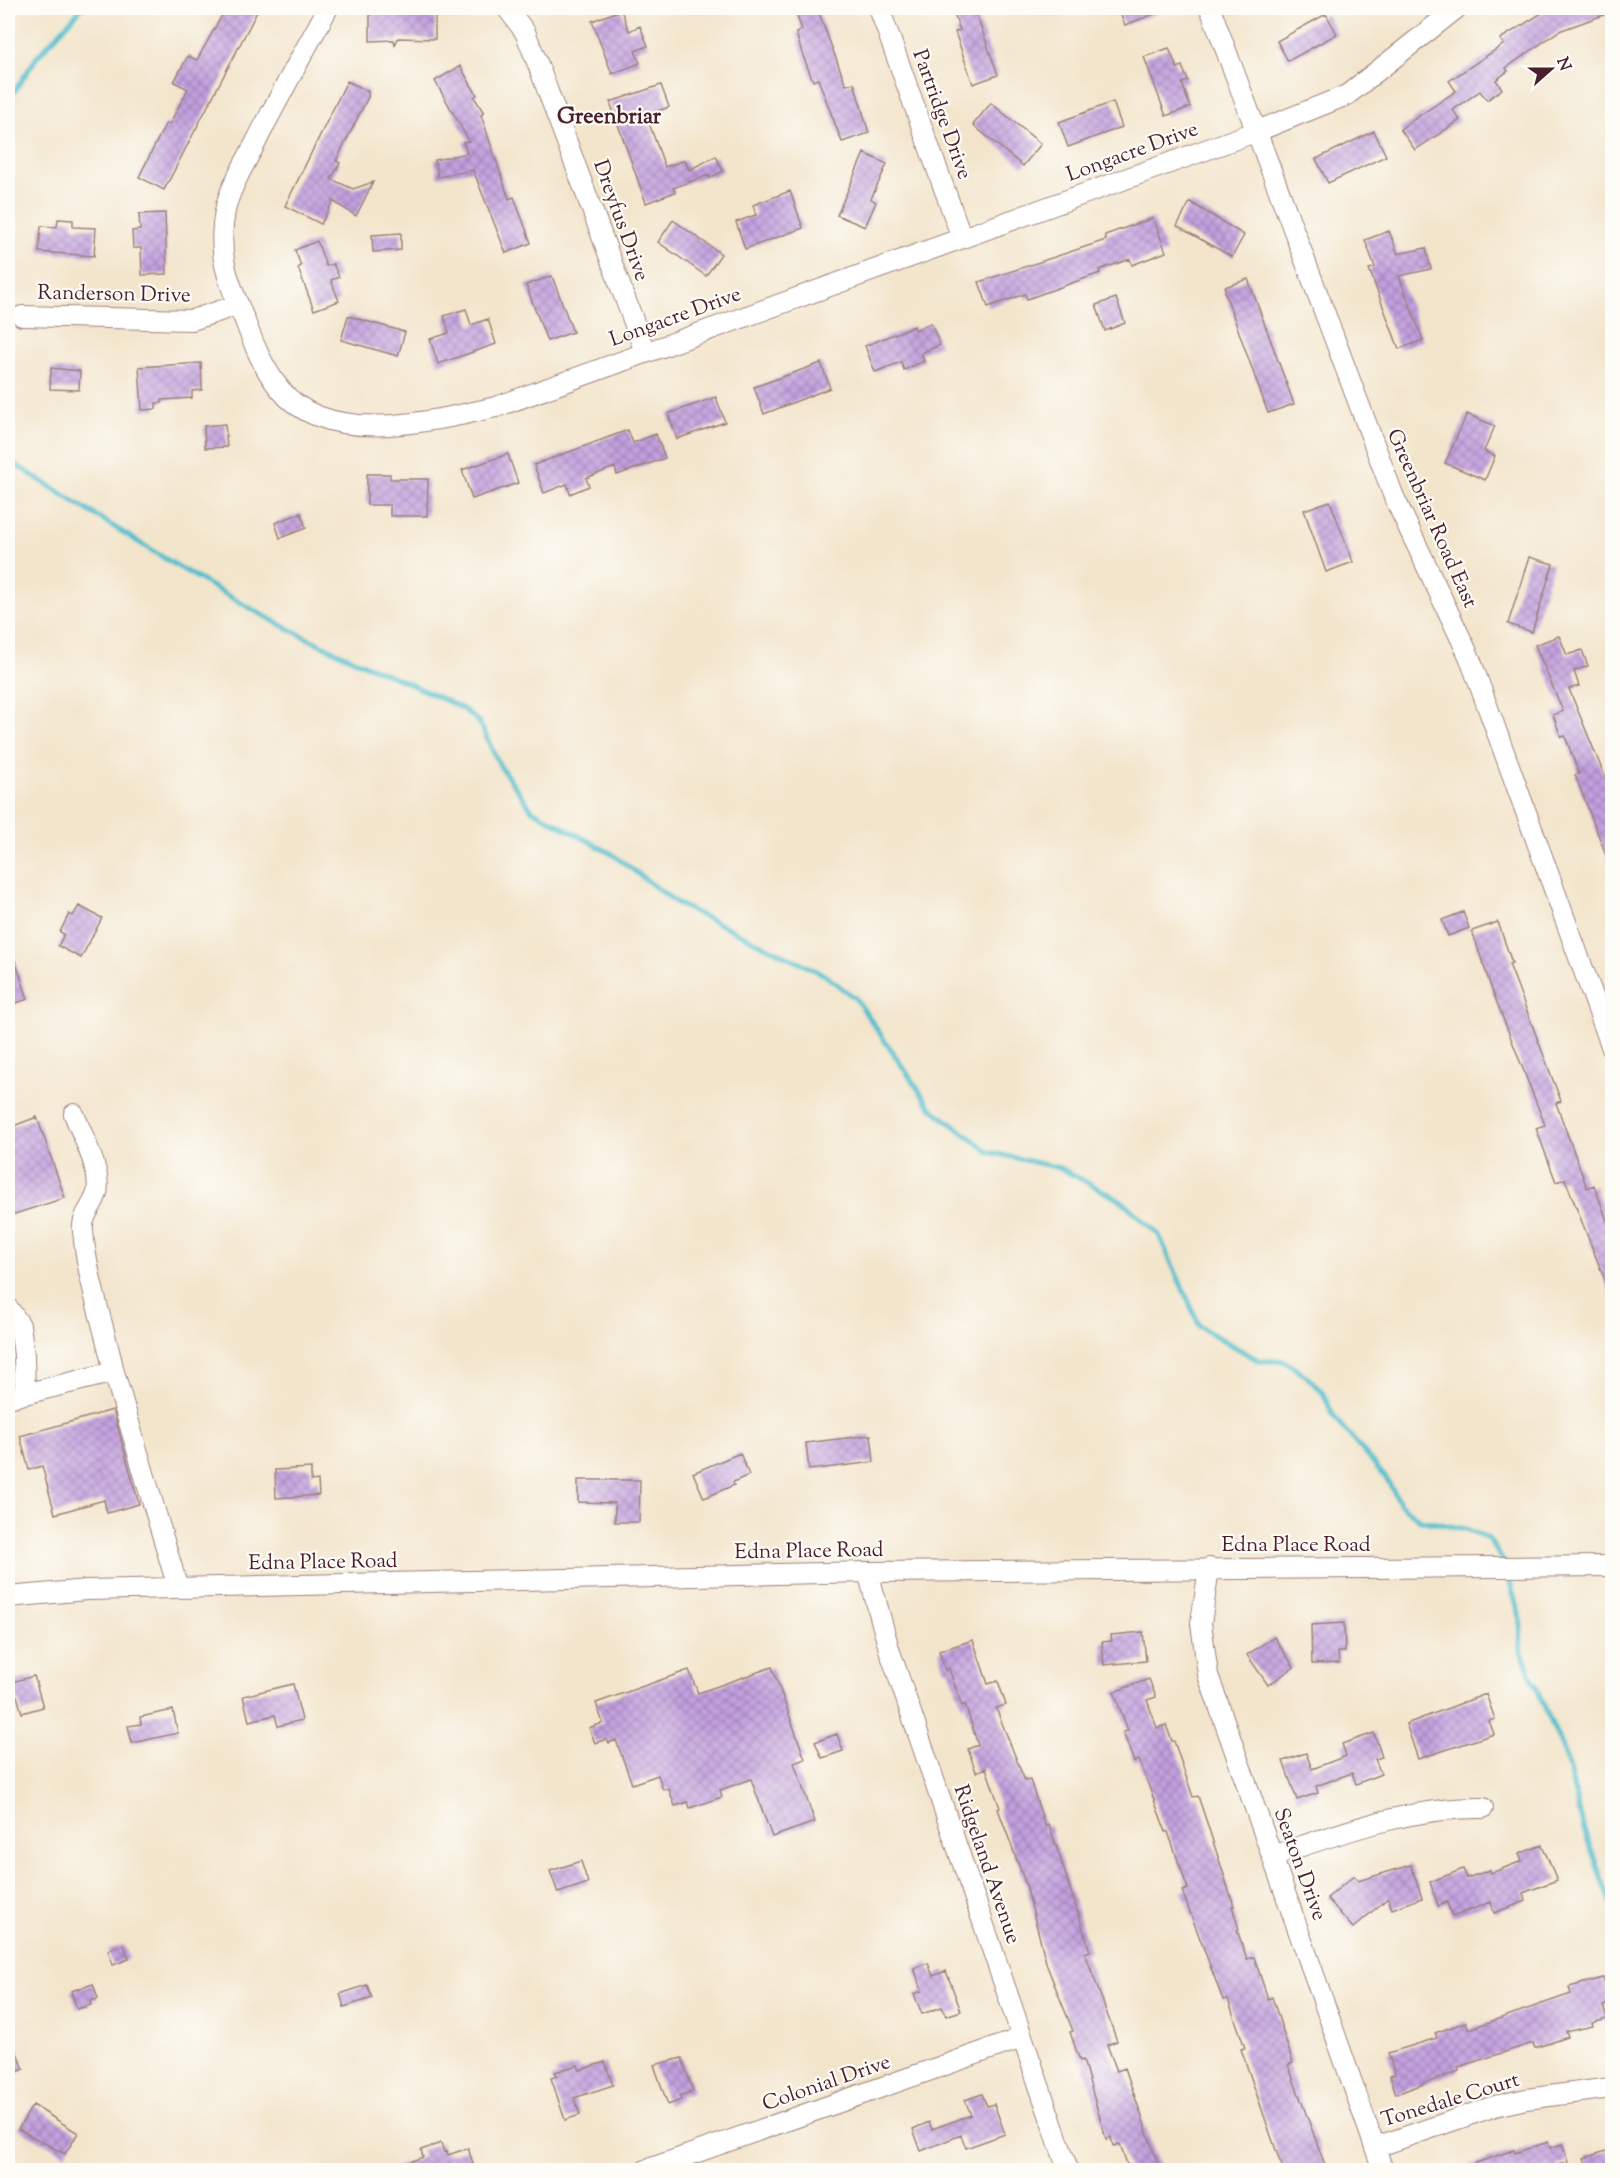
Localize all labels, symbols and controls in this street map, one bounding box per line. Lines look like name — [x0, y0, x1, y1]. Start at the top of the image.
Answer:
north arrow — [1521, 39, 1581, 99]
street label: Partridge Drive — [904, 46, 979, 184]
text: N — [1550, 54, 1576, 75]
district label: Greenbriar — [557, 102, 662, 134]
street label: Longacre Drive — [1063, 115, 1203, 191]
street label: Dreyfus Drive — [584, 156, 656, 285]
street label: Randerson Drive — [37, 279, 191, 311]
street label: Longacre Drive — [606, 280, 746, 356]
street label: Greenbriar Road East — [1378, 424, 1484, 613]
street label: Edna Place Road — [1221, 1531, 1371, 1561]
street label: Edna Place Road — [734, 1536, 884, 1568]
street label: Edna Place Road — [248, 1547, 398, 1579]
street label: Ridgeland Avenue — [945, 1781, 1027, 1948]
street label: Seaton Drive — [1265, 1804, 1333, 1925]
street label: Colonial Drive — [759, 2048, 895, 2120]
street label: Tonedale Court — [1378, 2066, 1523, 2136]

